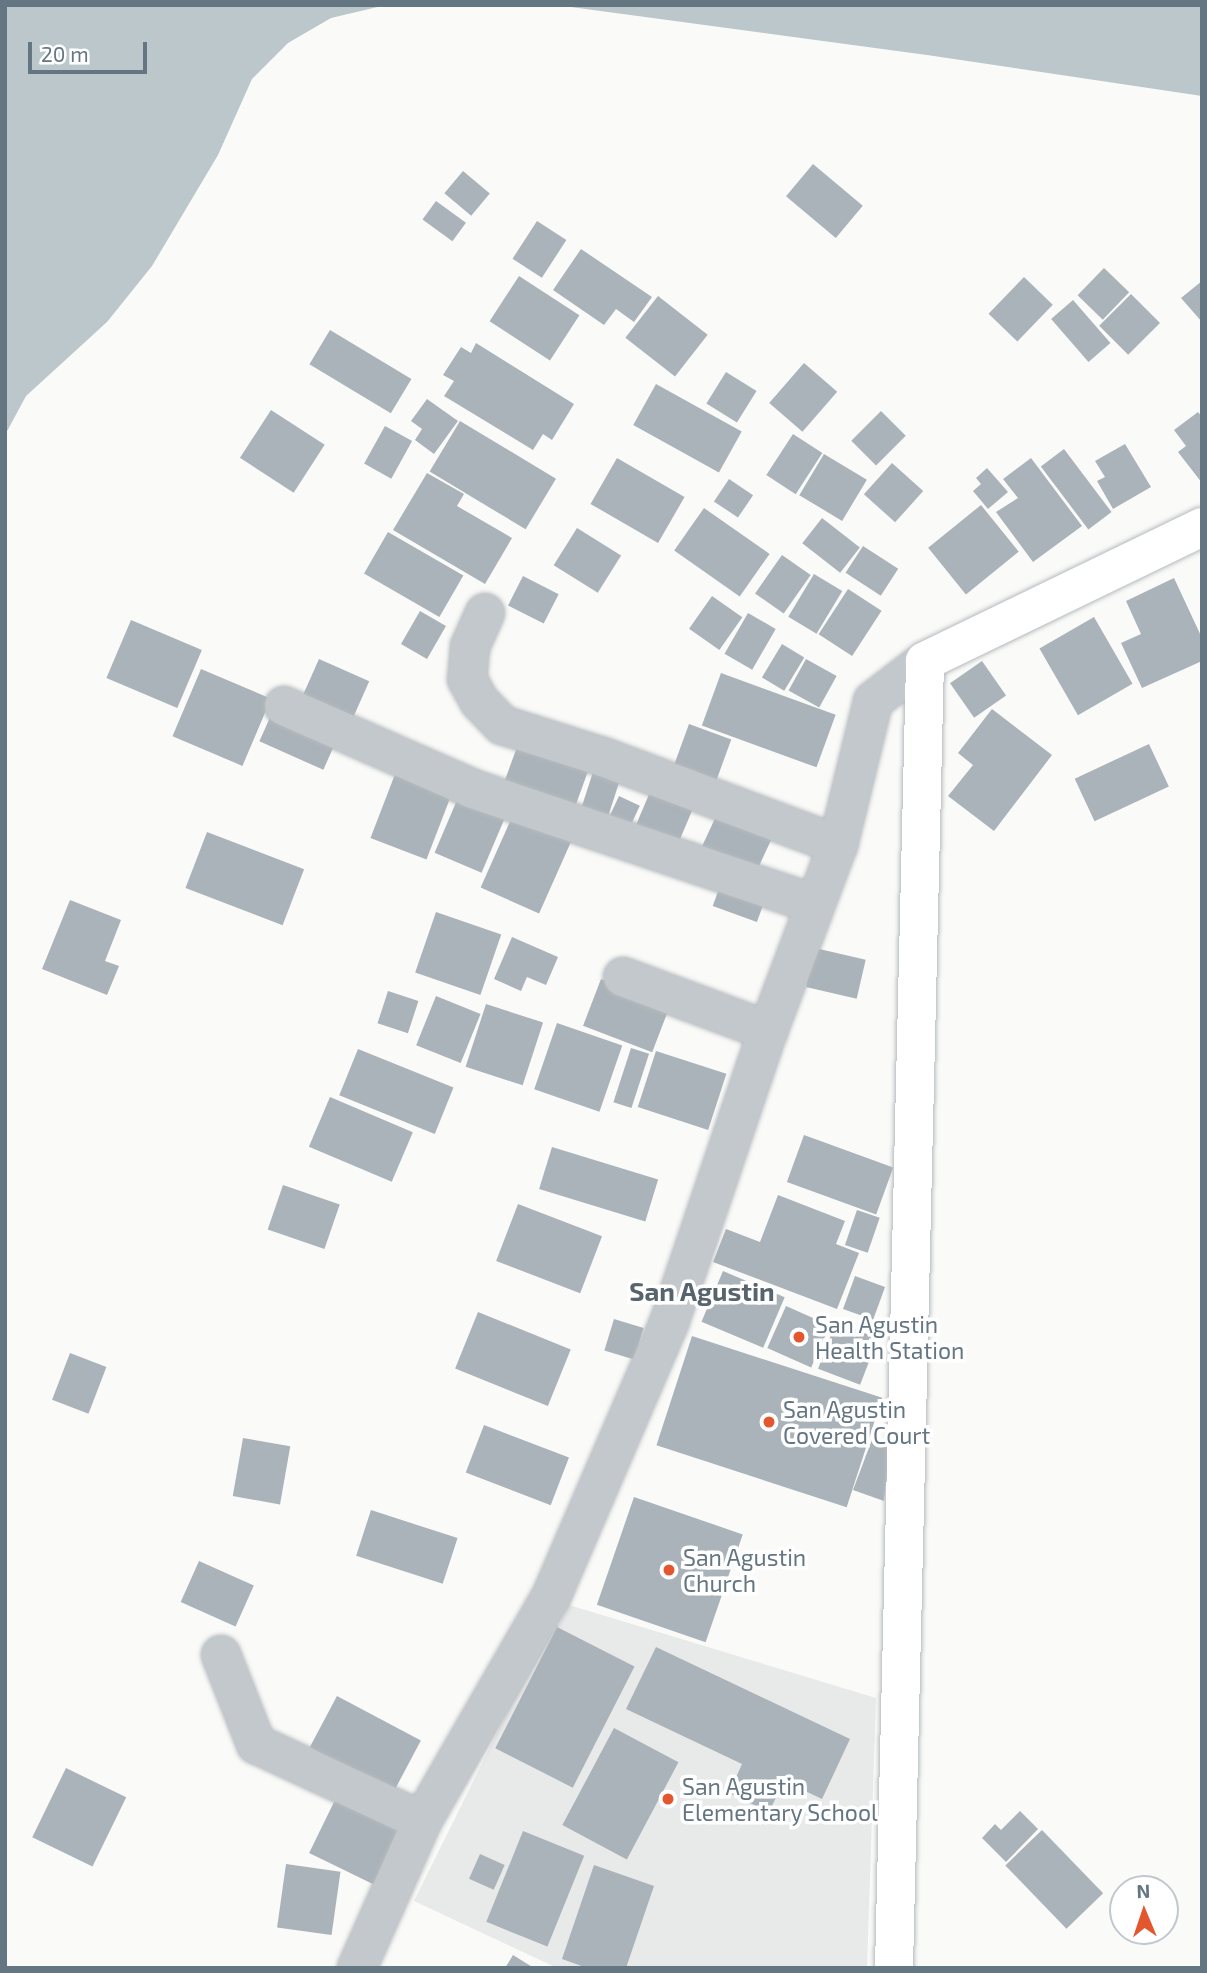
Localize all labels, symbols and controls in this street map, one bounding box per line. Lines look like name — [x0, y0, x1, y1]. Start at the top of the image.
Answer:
scale bar — [32, 28, 150, 72]
text: 20 m — [41, 41, 89, 66]
district label: San Agustin — [629, 1275, 775, 1307]
place label: San Agustin Health Station — [815, 1310, 964, 1364]
marker: San Agustin Health Station — [789, 1327, 809, 1347]
place label: San Agustin Covered Court — [783, 1395, 930, 1449]
marker: San Agustin Covered Court — [761, 1414, 777, 1430]
place label: San Agustin Church — [683, 1543, 807, 1597]
marker: San Agustin Church — [661, 1562, 677, 1578]
place label: San Agustin Elementary School — [682, 1772, 878, 1826]
marker: San Agustin Elementary School — [660, 1791, 676, 1807]
north arrow — [1109, 1875, 1179, 1945]
text: N — [1136, 1879, 1151, 1902]

